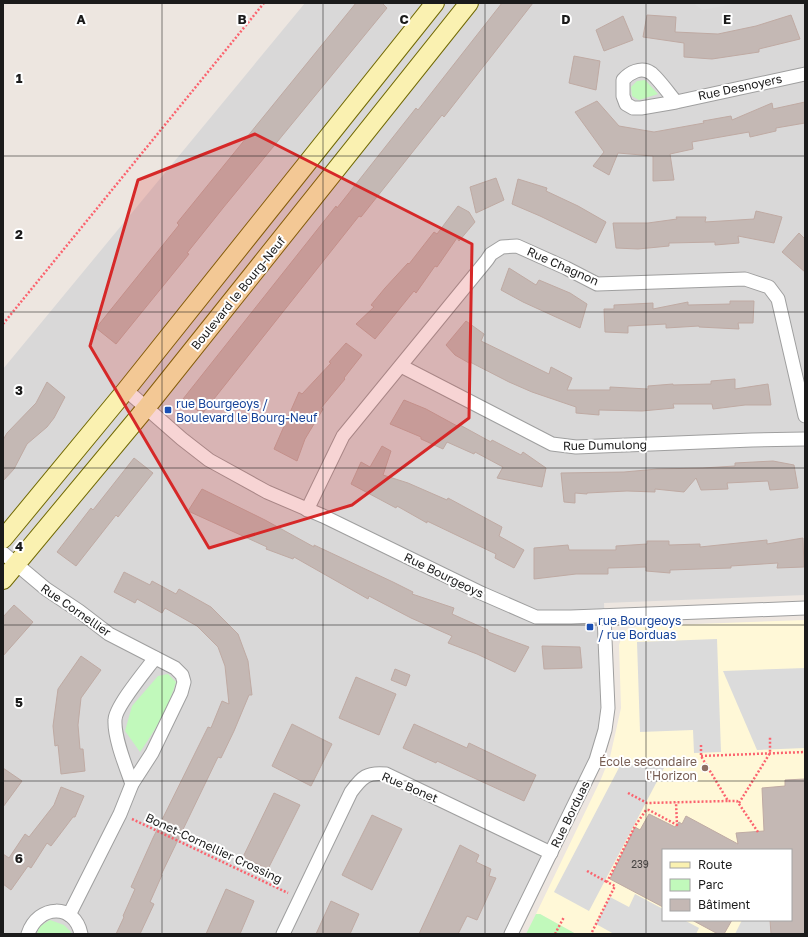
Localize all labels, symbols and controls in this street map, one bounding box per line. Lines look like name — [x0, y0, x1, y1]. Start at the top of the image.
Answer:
text: A — [76, 11, 86, 27]
text: B — [237, 11, 247, 27]
text: C — [399, 11, 409, 27]
text: D — [561, 11, 571, 27]
text: E — [723, 11, 731, 27]
text: 1 — [16, 70, 23, 86]
street label: Rue Desnoyers — [697, 71, 783, 103]
text: 2 — [15, 226, 23, 242]
street label: Boulevard le Bourg-Neuf — [188, 233, 289, 353]
street label: Rue Chagnon — [525, 244, 601, 288]
text: 3 — [15, 382, 23, 398]
place label: rue Bourgeoys / Boulevard le Bourg-Neuf — [176, 396, 318, 425]
marker: rue Bourgeoys / Boulevard le Bourg-Neuf — [163, 405, 173, 415]
street label: Rue Dumulong — [563, 437, 647, 453]
text: 4 — [15, 538, 23, 554]
street label: Rue Bourgeoys — [402, 549, 486, 601]
street label: Rue Cornellier — [38, 580, 114, 640]
place label: rue Bourgeoys / rue Borduas — [598, 613, 681, 642]
marker: rue Bourgeoys / rue Borduas — [585, 622, 595, 632]
text: 5 — [15, 694, 23, 710]
place label: École secondaire l'Horizon — [599, 754, 697, 783]
marker: École secondaire l'Horizon — [700, 763, 710, 773]
street label: Rue Bonet — [380, 768, 441, 806]
street label: Rue Borduas — [547, 778, 593, 850]
street label: Bonet-Cornellier Crossing — [143, 810, 285, 886]
legend — [662, 849, 792, 921]
text: 6 — [15, 850, 23, 866]
text: Route — [698, 857, 732, 872]
house number: 239 — [631, 858, 649, 870]
text: Parc — [698, 877, 724, 892]
text: Bâtiment — [698, 897, 751, 912]

